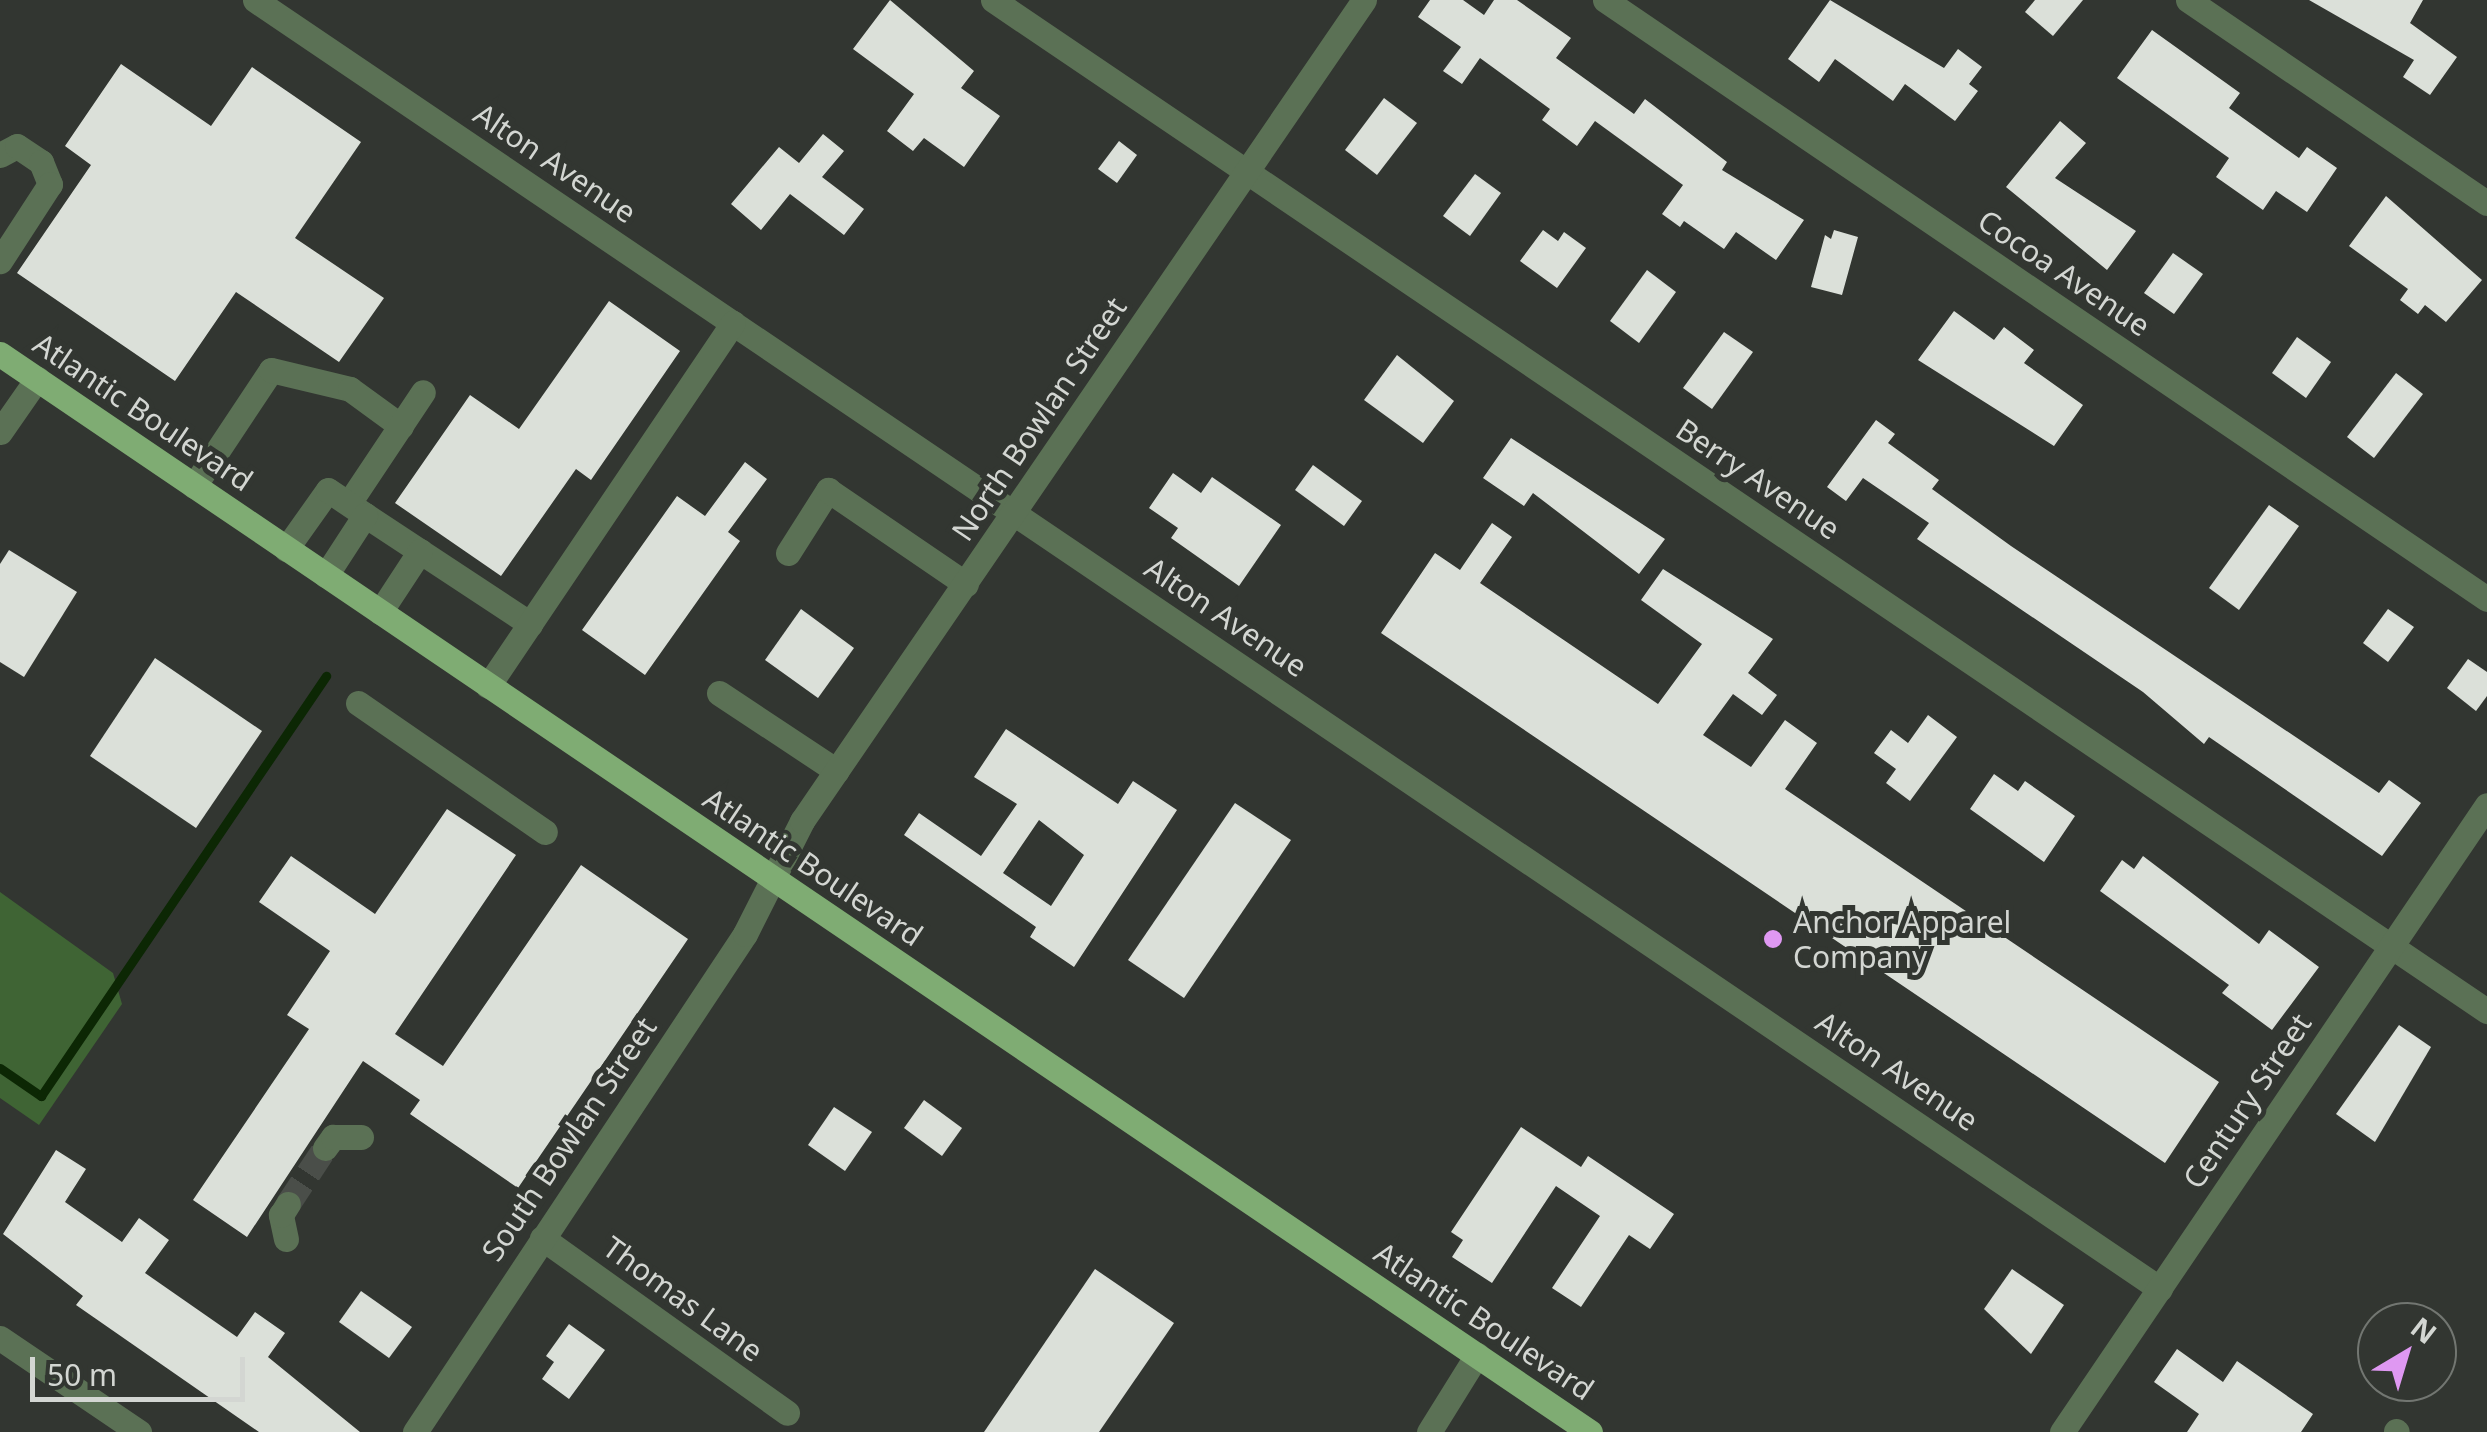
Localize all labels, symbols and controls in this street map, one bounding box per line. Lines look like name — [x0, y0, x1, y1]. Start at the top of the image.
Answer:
street label: Alton Avenue — [467, 96, 643, 230]
street label: Cocoa Avenue — [1971, 202, 2157, 344]
street label: North Bowlan Street — [944, 290, 1134, 548]
street label: Atlantic Boulevard — [27, 325, 259, 499]
street label: Berry Avenue — [1669, 411, 1847, 547]
street label: Alton Avenue — [1138, 550, 1314, 684]
street label: Atlantic Boulevard — [697, 780, 929, 954]
place label: Anchor Apparel Company — [1793, 904, 2011, 974]
marker: Anchor Apparel Company — [1762, 928, 1784, 950]
street label: Alton Avenue — [1809, 1004, 1985, 1138]
street label: Century Street — [2175, 1007, 2319, 1195]
street label: South Bowlan Street — [474, 1011, 664, 1267]
street label: Thomas Lane — [596, 1229, 770, 1369]
street label: Atlantic Boulevard — [1368, 1234, 1600, 1408]
north arrow — [2357, 1302, 2457, 1402]
text: N — [2404, 1308, 2445, 1352]
scale bar — [35, 1337, 250, 1399]
text: 50 m — [47, 1354, 117, 1395]

